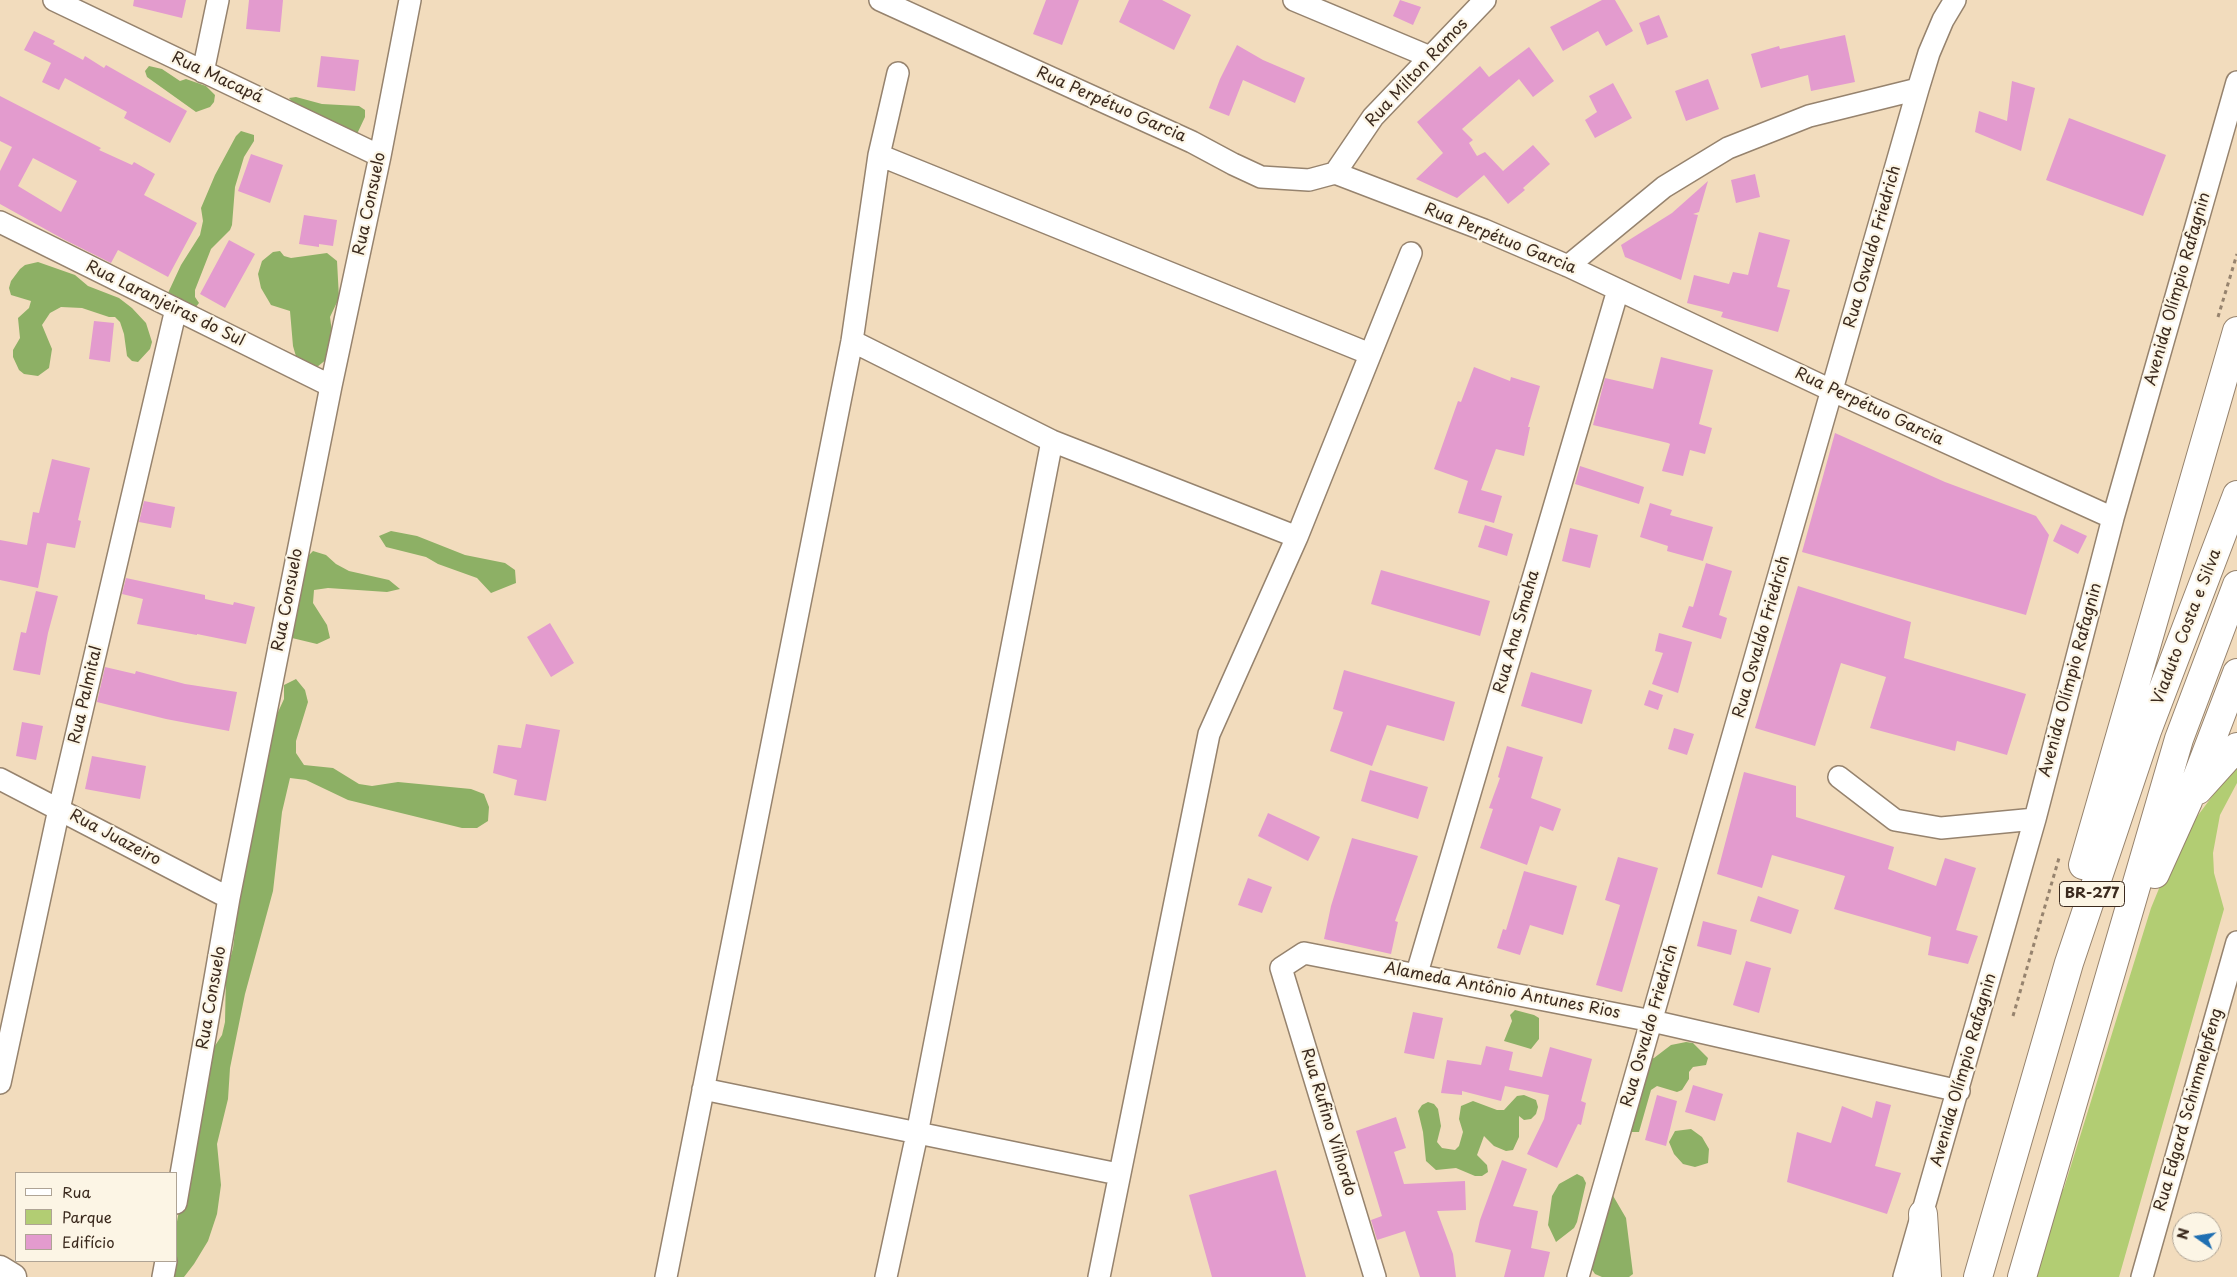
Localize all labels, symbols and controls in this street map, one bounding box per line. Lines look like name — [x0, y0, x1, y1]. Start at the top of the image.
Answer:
street label: Rua Milton Ramos — [1362, 15, 1472, 131]
street label: Rua Macapá — [168, 48, 266, 108]
street label: Rua Perpétuo Garcia — [1033, 63, 1189, 147]
street label: Rua Consuelo — [350, 151, 390, 257]
street label: Rua Osvaldo Friedrich — [1841, 164, 1905, 330]
street label: Avenida Olímpio Rafagnin — [2141, 190, 2215, 388]
street label: Rua Perpétuo Garcia — [1421, 200, 1579, 278]
street label: Rua Laranjeiras do Sul — [83, 257, 247, 351]
street label: Rua Perpétuo Garcia — [1791, 364, 1947, 450]
street label: Viaduto Costa e Silva — [2148, 546, 2226, 708]
street label: Rua Consuelo — [269, 547, 307, 653]
street label: Rua Osvaldo Friedrich — [1730, 554, 1794, 720]
street label: Rua Ana Smaha — [1490, 568, 1544, 696]
street label: Avenida Olímpio Rafagnin — [2036, 581, 2106, 779]
street label: Rua Palmital — [65, 644, 107, 746]
street label: Rua Juazeiro — [66, 806, 164, 870]
road number: BR-277 — [2060, 882, 2124, 906]
street label: Rua Osvaldo Friedrich — [1618, 943, 1682, 1109]
street label: Rua Consuelo — [193, 945, 231, 1051]
street label: Alameda Antônio Antunes Rios — [1382, 959, 1622, 1023]
street label: Avenida Olímpio Rafagnin — [1927, 971, 2001, 1169]
street label: Rua Edgard Schimmelpfeng — [2151, 1006, 2227, 1214]
street label: Rua Rufino Vilhordo — [1296, 1046, 1360, 1198]
legend — [15, 1172, 178, 1262]
text: Rua — [62, 1180, 91, 1203]
text: Parque — [62, 1205, 112, 1228]
north arrow — [2172, 1212, 2222, 1262]
text: N — [2171, 1226, 2194, 1242]
text: Edifício — [62, 1230, 115, 1253]

